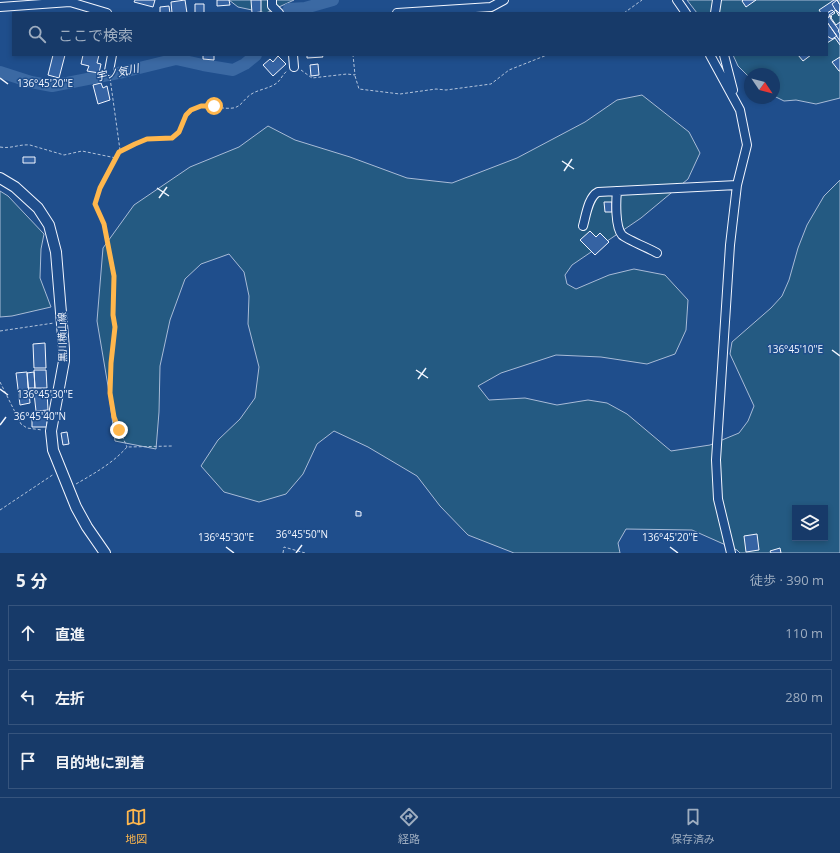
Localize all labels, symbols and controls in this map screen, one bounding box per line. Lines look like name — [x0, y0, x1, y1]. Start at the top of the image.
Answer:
search box — [12, 12, 828, 56]
icon: search — [26, 23, 48, 45]
text: ここで検索 — [58, 25, 133, 45]
water label: 宇ノ気川 — [94, 60, 141, 84]
north arrow — [744, 68, 780, 104]
text: 136°45'20"E — [17, 76, 73, 90]
route start — [205, 97, 223, 115]
street label: 黒川横山線 — [55, 312, 69, 362]
text: 136°45'10"E — [767, 342, 823, 356]
text: 136°45'30"E — [17, 387, 73, 401]
text: 36°45'40"N — [14, 409, 66, 423]
route end — [110, 421, 128, 439]
map controls — [792, 505, 828, 541]
button: layers — [792, 505, 828, 541]
text: 36°45'50"N — [276, 527, 328, 541]
text: 136°45'30"E — [198, 530, 254, 544]
text: 136°45'20"E — [642, 530, 698, 544]
text: 5 分 — [16, 569, 47, 592]
text: 徒歩 · 390 m — [750, 571, 824, 589]
icon: ahead — [17, 622, 39, 644]
text: 直進 — [55, 624, 85, 644]
text: 110 m — [785, 624, 823, 642]
icon: left — [17, 686, 39, 708]
text: 左折 — [55, 688, 85, 708]
text: 280 m — [785, 688, 823, 706]
icon: arrive — [17, 750, 39, 772]
text: 目的地に到着 — [55, 752, 145, 772]
tab: 地図 — [125, 806, 147, 846]
tab: 経路 — [398, 806, 420, 846]
tab: 保存済み — [671, 806, 715, 846]

